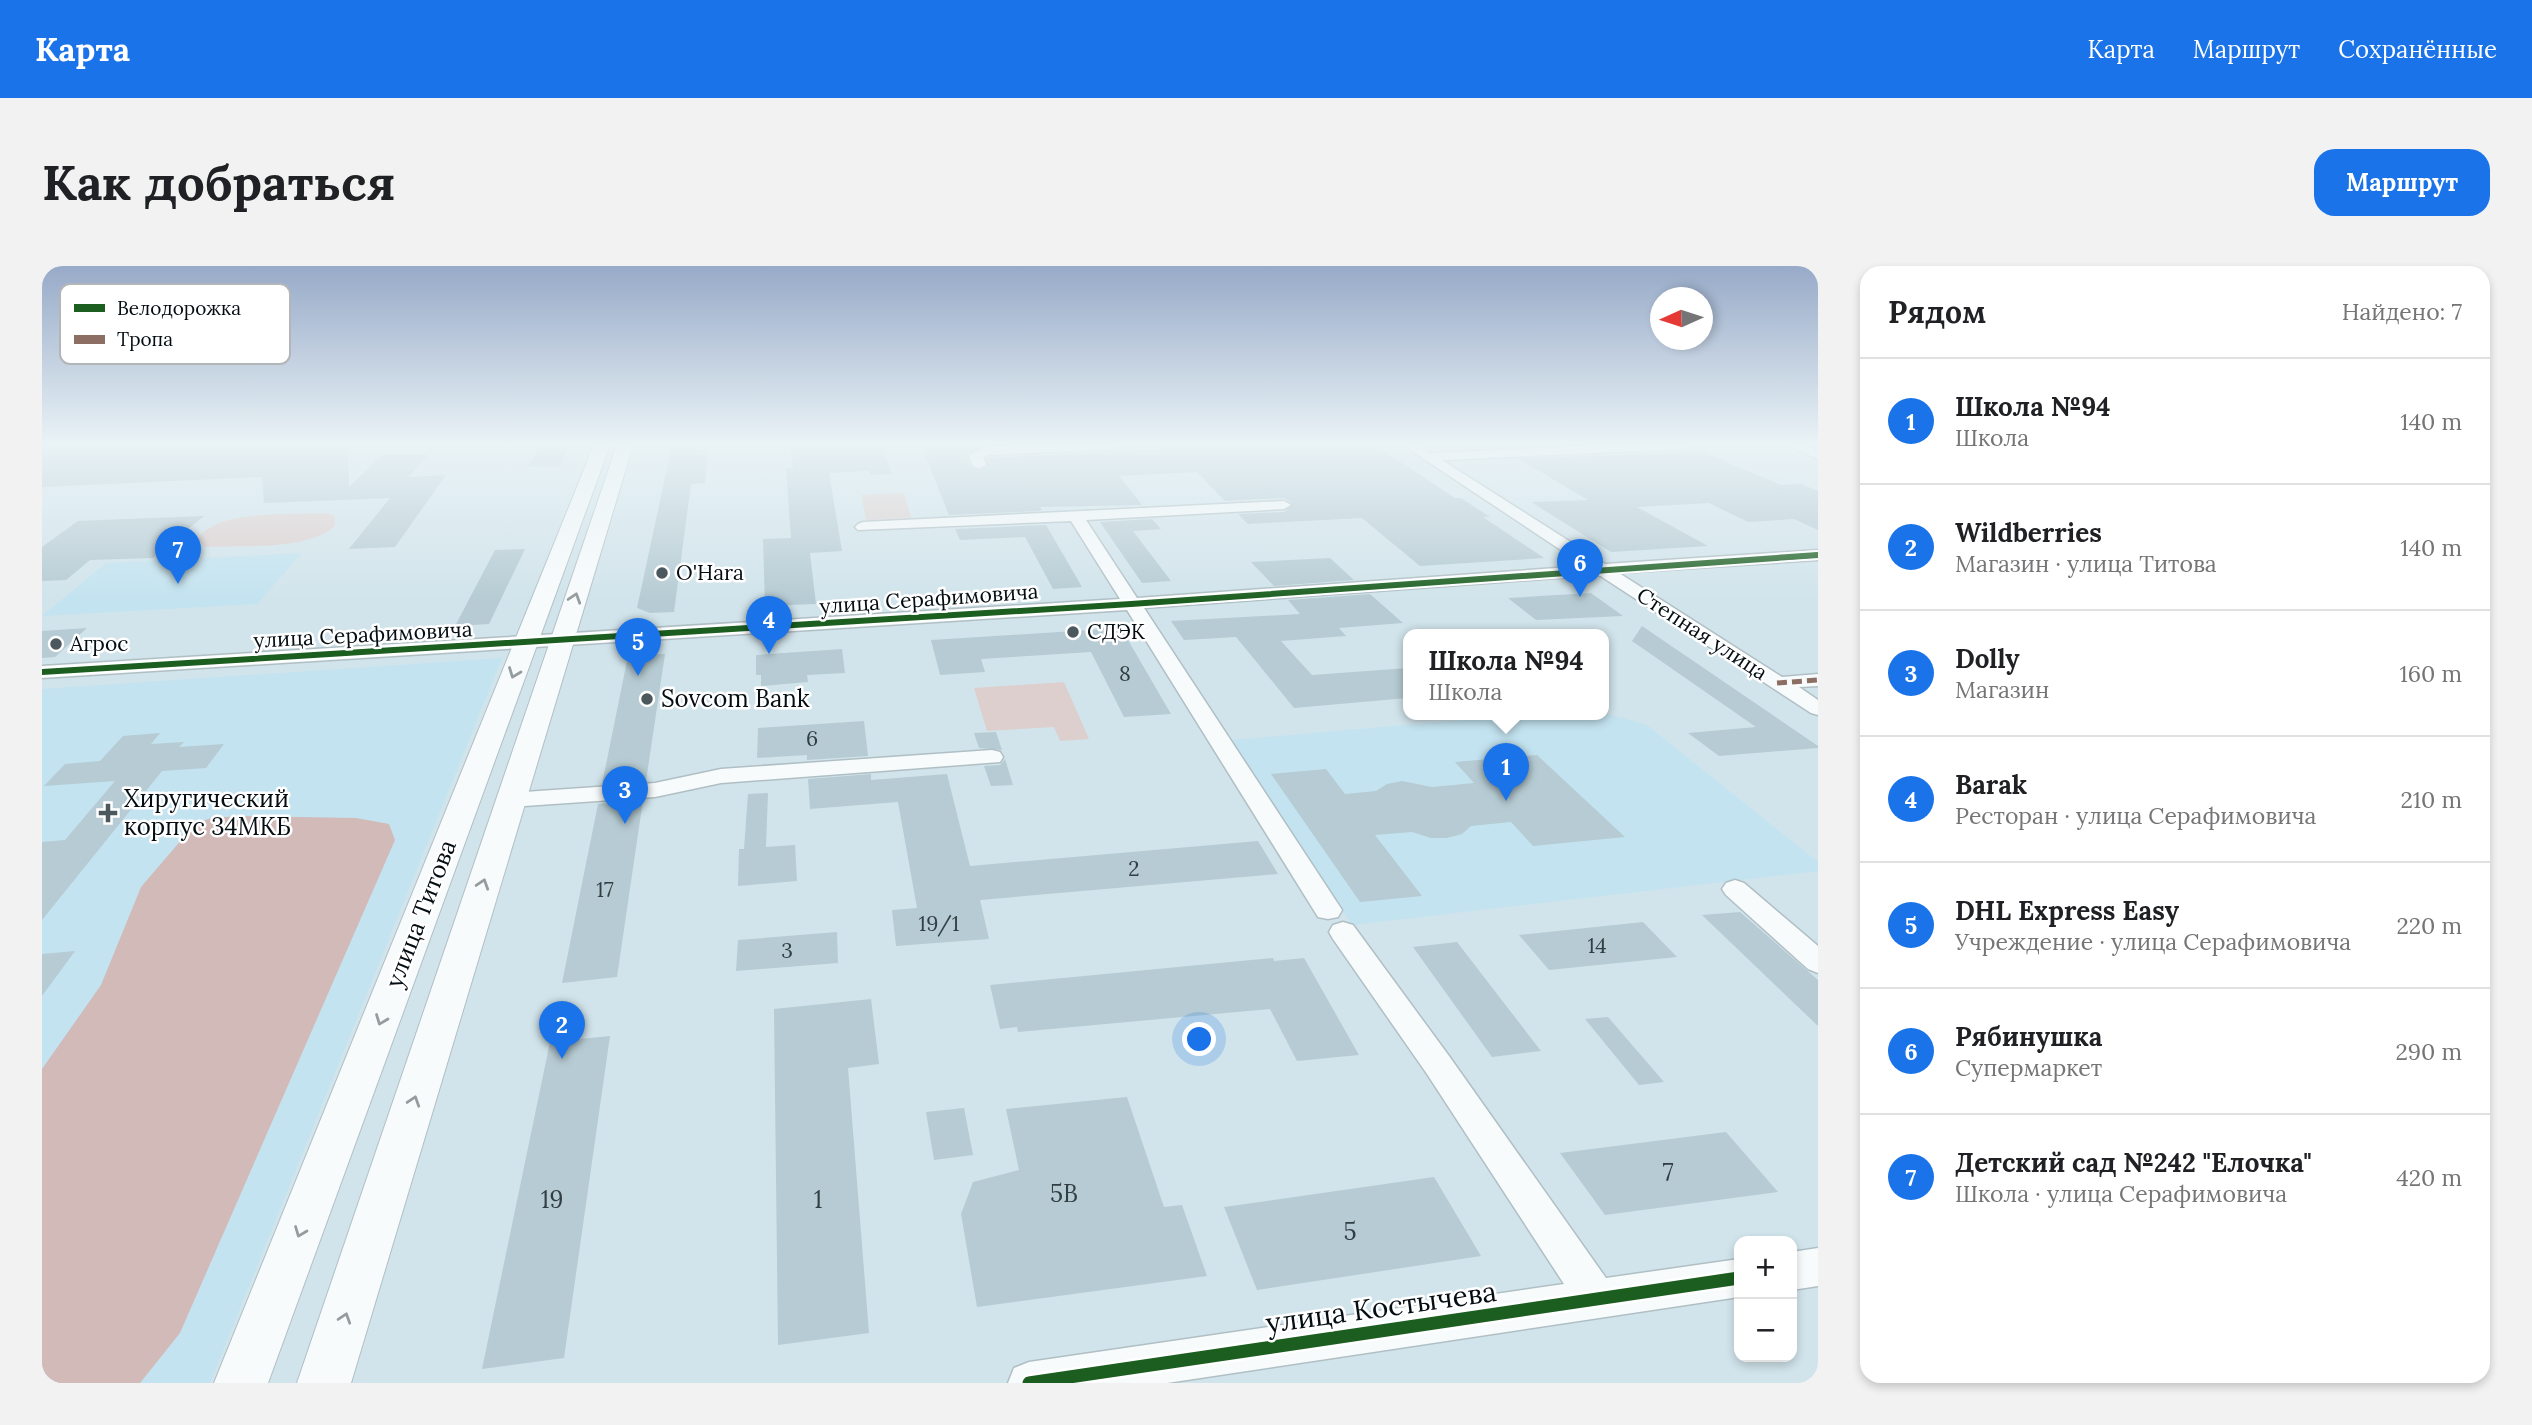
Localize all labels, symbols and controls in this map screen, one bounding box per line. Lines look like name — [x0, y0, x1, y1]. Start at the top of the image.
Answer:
text: Карта — [35, 28, 130, 70]
text: Карта — [2087, 34, 2155, 65]
text: Маршрут — [2193, 34, 2300, 65]
text: Сохранённые — [2338, 34, 2497, 65]
button: Маршрут — [2314, 149, 2490, 216]
text: Как добраться — [42, 151, 396, 213]
legend — [60, 284, 290, 364]
north arrow — [1650, 287, 1713, 350]
text: Рядом — [1888, 293, 1986, 331]
text: Велодорожка — [117, 296, 241, 320]
text: Найдено: 7 — [2342, 297, 2462, 326]
text: Тропа — [117, 327, 173, 351]
text: Школа №94 — [1955, 390, 2111, 423]
text: 1 — [1906, 407, 1916, 436]
text: 140 m — [2400, 407, 2462, 436]
text: Школа — [1955, 423, 2029, 452]
text: Wildberries — [1955, 516, 2102, 549]
pin: 7 — [155, 526, 201, 584]
text: 2 — [1905, 533, 1917, 562]
text: 140 m — [2400, 533, 2462, 562]
pin: 6 — [1557, 539, 1603, 597]
text: Магазин · улица Титова — [1955, 549, 2217, 578]
place label: O'Hara — [676, 559, 744, 586]
marker: O'Hara — [654, 565, 670, 581]
street label: улица Серафимовича — [819, 577, 1039, 620]
street label: Степная улица — [1632, 581, 1773, 686]
one-way arrow — [566, 592, 581, 604]
pin: 4 — [746, 596, 792, 654]
street label: улица Серафимовича — [253, 615, 473, 654]
pin: 5 — [615, 618, 661, 676]
place label: СДЭК — [1087, 618, 1146, 645]
marker: СДЭК — [1065, 624, 1081, 640]
popup — [1403, 629, 1609, 720]
place label: Агрос — [69, 630, 128, 657]
marker: Агрос — [48, 636, 64, 652]
text: Dolly — [1955, 642, 2020, 675]
text: Школа №94 — [1428, 644, 1584, 677]
text: 3 — [1905, 659, 1917, 688]
text: 160 m — [2399, 659, 2462, 688]
house number: 8 — [1119, 660, 1131, 687]
one-way arrow — [509, 667, 523, 679]
text: Магазин — [1955, 675, 2049, 704]
text: Школа — [1428, 677, 1502, 706]
place label: Sovcom Bank — [661, 683, 810, 714]
marker: Sovcom Bank — [639, 691, 655, 707]
house number: 6 — [806, 725, 818, 752]
pin: 1 — [1483, 743, 1529, 801]
pin: 3 — [602, 766, 648, 824]
text: Barak — [1955, 768, 2027, 801]
place label: Хиругический корпус 34МКБ — [124, 783, 291, 842]
text: 4 — [1905, 785, 1917, 814]
text: 210 m — [2400, 785, 2462, 814]
text: Ресторан · улица Серафимовича — [1955, 801, 2316, 830]
marker: Хиругический корпус 34МКБ — [98, 803, 118, 823]
street label: улица Титова — [378, 835, 463, 992]
house number: 2 — [1128, 855, 1140, 882]
house number: 17 — [596, 876, 614, 903]
one-way arrow — [475, 879, 489, 891]
text: DHL Express Easy — [1955, 894, 2179, 927]
house number: 19/1 — [919, 910, 959, 937]
text: 5 — [1905, 911, 1917, 940]
text: 220 m — [2396, 911, 2462, 940]
text: Учреждение · улица Серафимовича — [1955, 927, 2351, 956]
house number: 14 — [1587, 932, 1607, 959]
house number: 3 — [781, 937, 793, 964]
pin: 2 — [539, 1001, 585, 1059]
one-way arrow — [375, 1013, 389, 1025]
text: Рябинушка — [1955, 1020, 2103, 1053]
your location — [1182, 1022, 1216, 1056]
text: 6 — [1904, 1037, 1918, 1066]
text: 290 m — [2395, 1037, 2462, 1066]
text: Супермаркет — [1955, 1053, 2102, 1082]
one-way arrow — [406, 1096, 420, 1108]
text: Детский сад №242 "Елочка" — [1955, 1146, 2312, 1179]
house number: 7 — [1662, 1157, 1674, 1188]
text: 7 — [1906, 1163, 1916, 1192]
text: 420 m — [2396, 1163, 2462, 1192]
house number: 5В — [1050, 1178, 1078, 1209]
text: Школа · улица Серафимовича — [1955, 1179, 2287, 1208]
house number: 19 — [541, 1184, 563, 1215]
house number: 1 — [814, 1184, 822, 1215]
house number: 5 — [1343, 1216, 1357, 1247]
one-way arrow — [294, 1226, 308, 1238]
map controls — [1734, 1236, 1797, 1362]
button: + — [1734, 1236, 1797, 1299]
street label: улица Костычева — [1263, 1273, 1499, 1341]
button: − — [1734, 1299, 1797, 1362]
one-way arrow — [337, 1312, 351, 1325]

